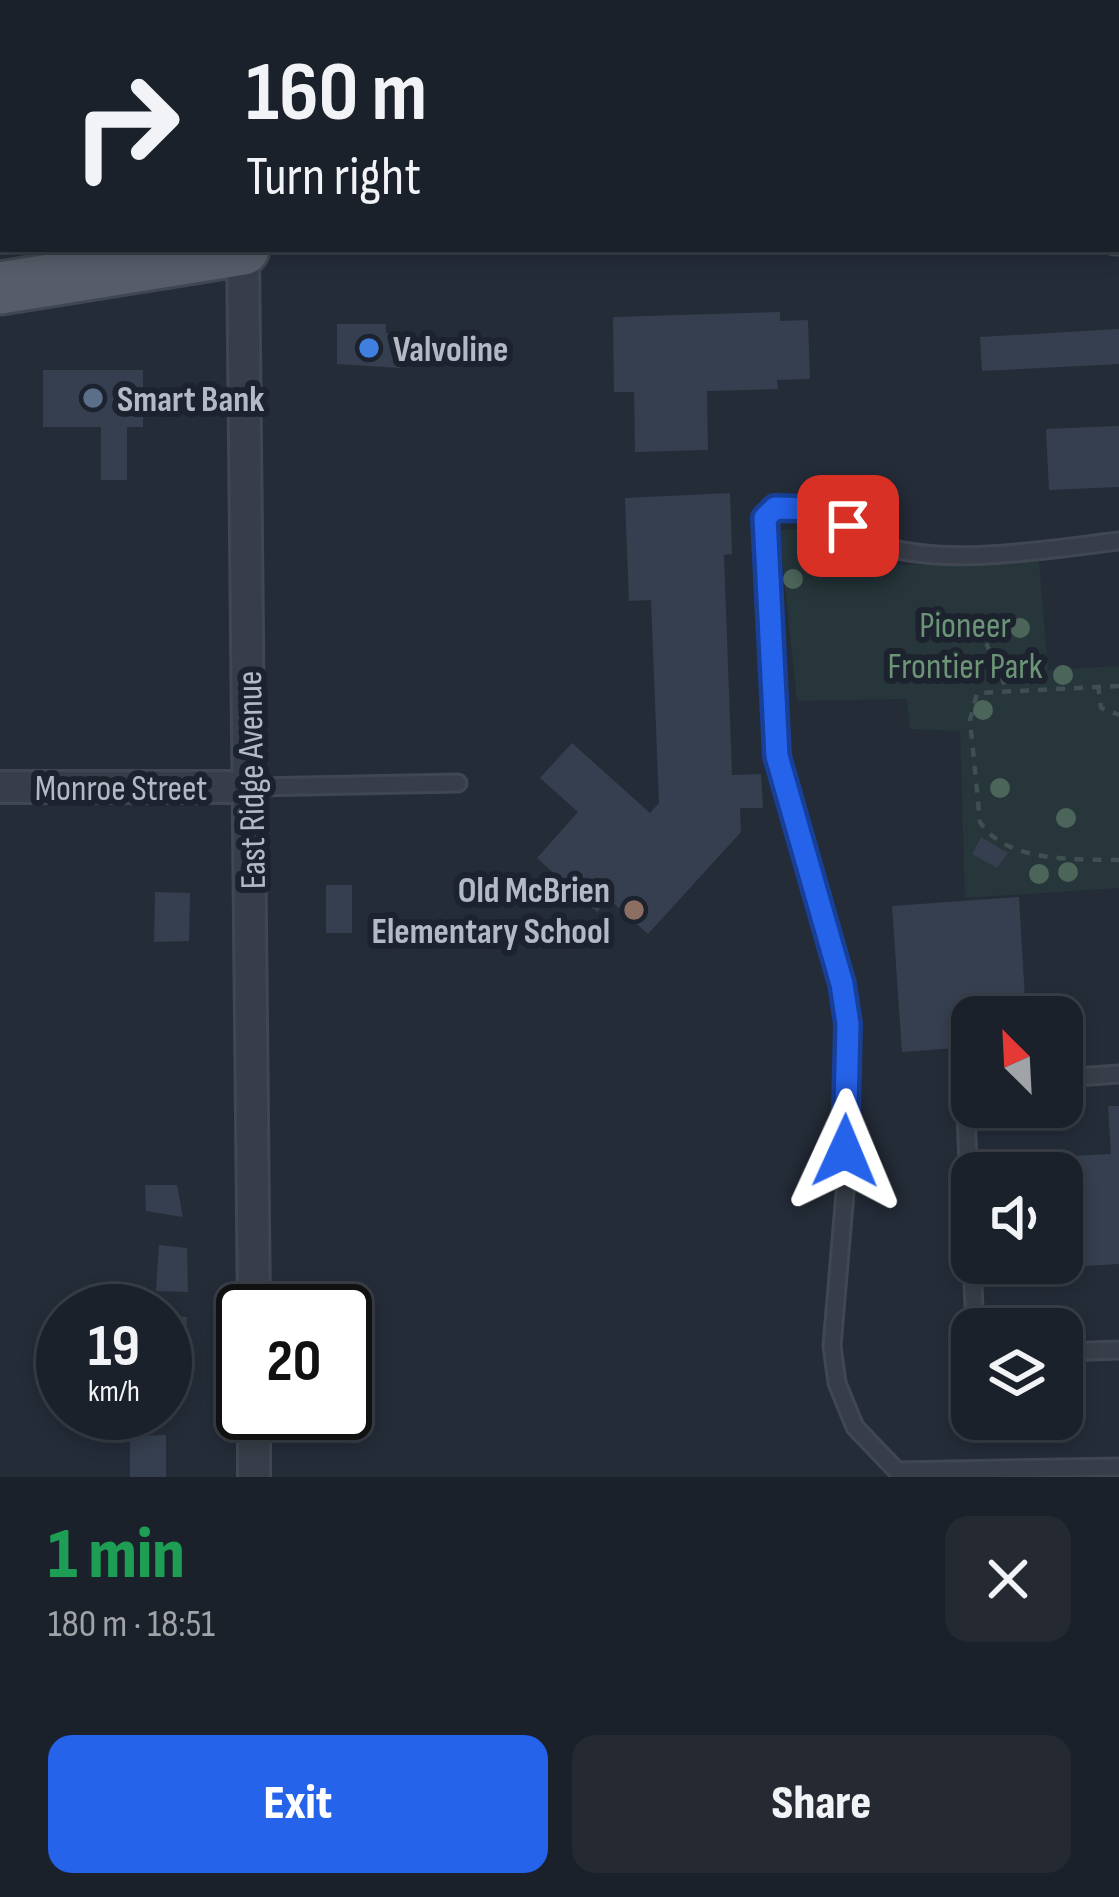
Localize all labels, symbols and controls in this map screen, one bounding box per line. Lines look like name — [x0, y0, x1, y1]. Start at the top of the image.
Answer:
text: 160 m — [246, 43, 427, 144]
icon: right — [48, 48, 204, 204]
text: Turn right — [246, 145, 421, 210]
place label: Valvoline — [393, 329, 508, 372]
marker: Valvoline — [356, 335, 382, 361]
place label: Smart Bank — [117, 379, 264, 422]
marker: Smart Bank — [80, 385, 106, 411]
pin — [797, 475, 899, 577]
icon: arrive — [815, 493, 881, 559]
park label: Pioneer Frontier Park — [888, 605, 1043, 689]
street label: East Ridge Avenue — [229, 670, 276, 890]
street label: Monroe Street — [35, 768, 207, 811]
place label: Old McBrien Elementary School — [371, 870, 610, 954]
marker: Old McBrien Elementary School — [621, 897, 647, 923]
north arrow — [951, 996, 1083, 1128]
map controls — [951, 996, 1083, 1440]
position arrow — [782, 1088, 908, 1214]
button: sound — [951, 1152, 1083, 1284]
speed limit sign: 20 — [216, 1284, 372, 1440]
button: layers — [951, 1308, 1083, 1440]
text: 19 — [88, 1311, 140, 1383]
text: km/h — [88, 1374, 140, 1410]
text: 1 min — [48, 1512, 185, 1599]
button: close — [945, 1516, 1071, 1642]
text: 180 m · 18:51 — [48, 1601, 215, 1648]
button: Exit — [48, 1735, 548, 1873]
button: Share — [572, 1735, 1071, 1873]

